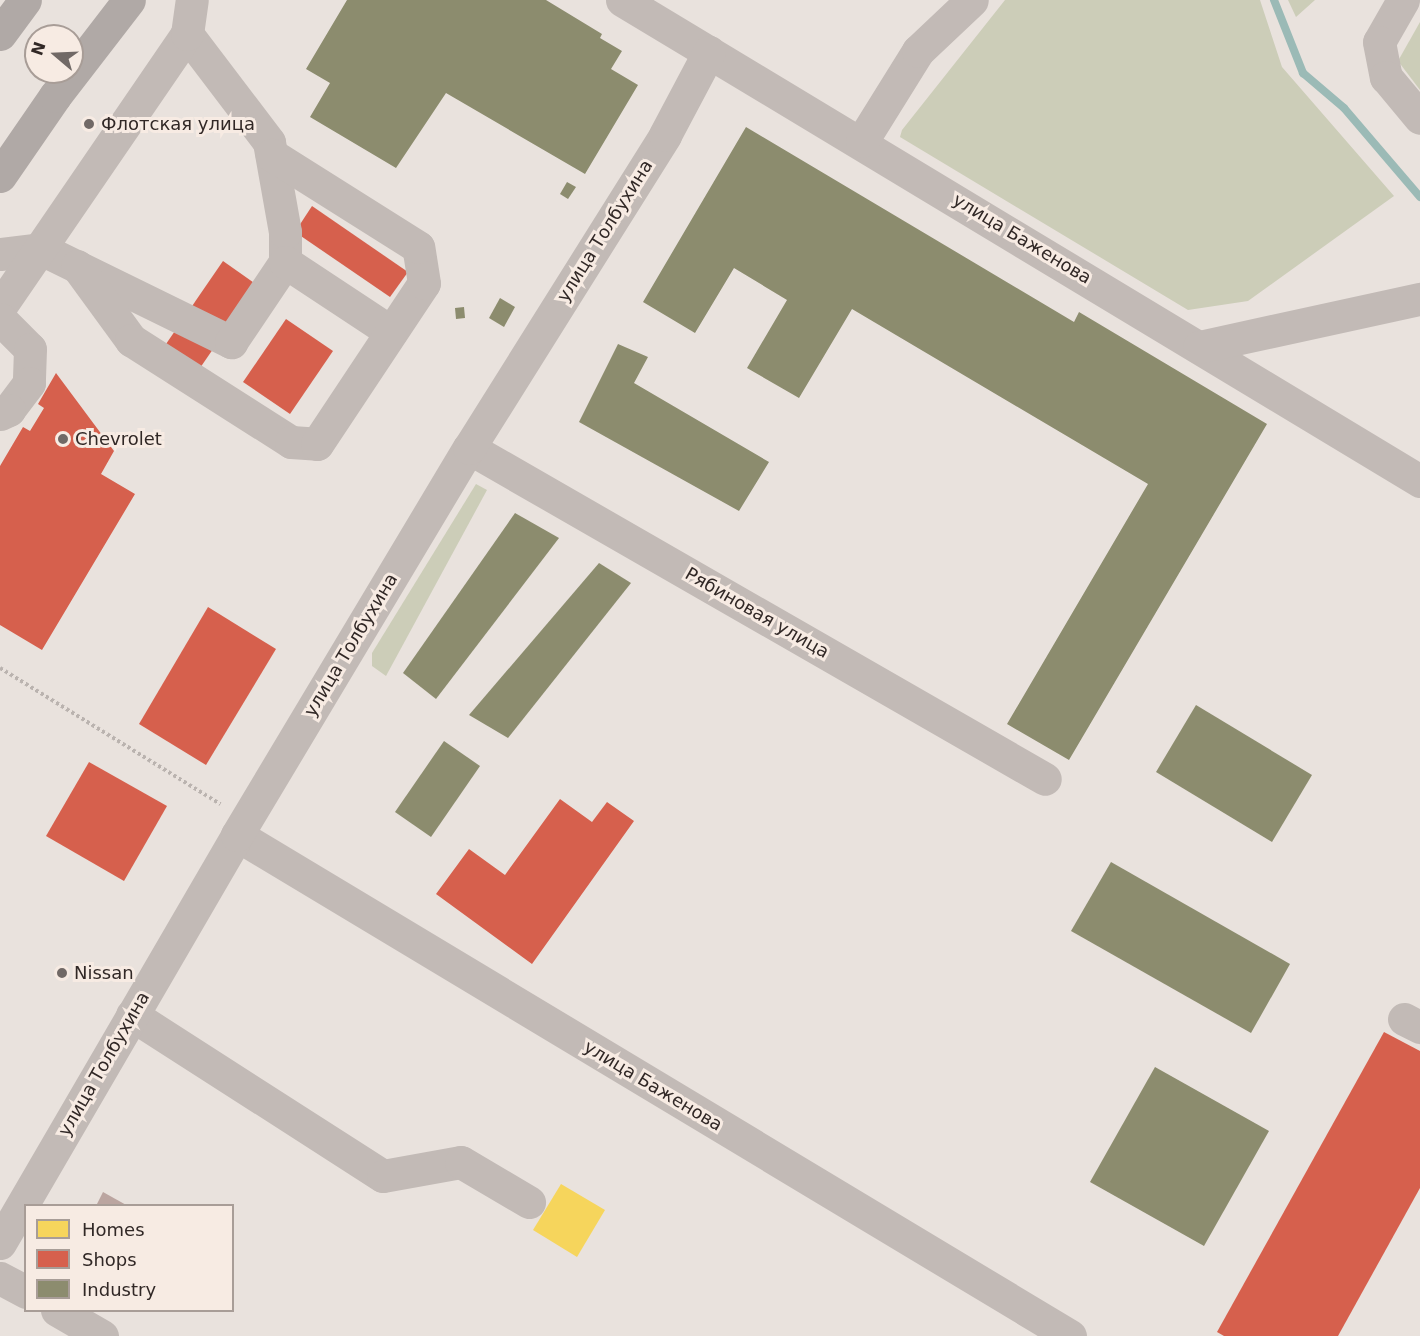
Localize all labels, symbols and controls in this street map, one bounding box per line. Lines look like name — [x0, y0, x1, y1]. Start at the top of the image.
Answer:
north arrow — [24, 24, 84, 84]
text: N — [27, 39, 50, 58]
place label: Флотская улица — [101, 113, 255, 135]
marker: Флотская улица — [82, 117, 96, 131]
street label: улица Толбухина — [553, 156, 657, 306]
street label: улица Баженова — [949, 189, 1095, 289]
place label: Chevrolet — [75, 428, 162, 450]
marker: Chevrolet — [56, 432, 70, 446]
street label: Рябиновая улица — [681, 563, 833, 663]
street label: улица Толбухина — [300, 569, 402, 721]
place label: Nissan — [74, 962, 134, 984]
marker: Nissan — [55, 966, 69, 980]
street label: улица Толбухина — [54, 988, 154, 1140]
street label: улица Баженова — [580, 1036, 726, 1136]
legend — [24, 1204, 234, 1312]
text: Homes — [82, 1219, 145, 1240]
text: Shops — [82, 1249, 137, 1270]
text: Industry — [82, 1279, 156, 1300]

